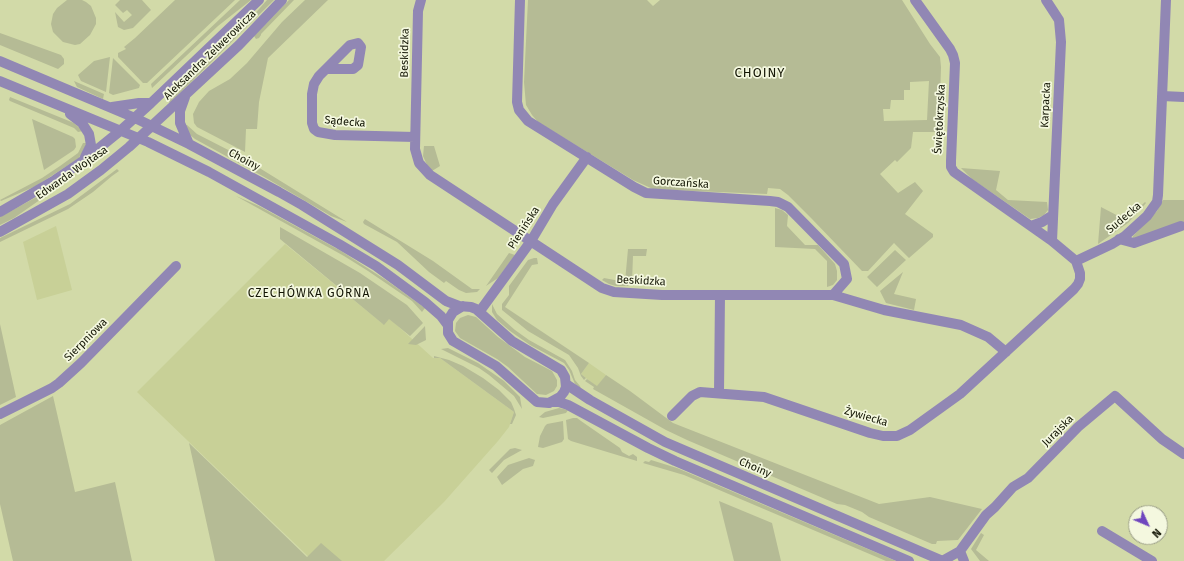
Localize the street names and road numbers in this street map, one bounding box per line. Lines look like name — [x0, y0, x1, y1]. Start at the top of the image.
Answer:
street label: Aleksandra Zelwerowicza — [161, 7, 259, 103]
street label: Beskidzka — [398, 28, 412, 78]
street label: Karpacka — [1038, 82, 1054, 128]
street label: Świętokrzyska — [932, 84, 948, 154]
street label: Sądecka — [324, 114, 366, 130]
street label: Edwarda Wojtasa — [34, 143, 110, 203]
street label: Choiny — [226, 146, 262, 174]
street label: Gorczańska — [653, 174, 709, 192]
street label: Sudecka — [1104, 200, 1144, 236]
street label: Pienińska — [505, 204, 543, 252]
street label: Beskidzka — [616, 273, 666, 289]
street label: Sierpniowa — [62, 316, 110, 364]
street label: Żywiecka — [843, 404, 889, 430]
street label: Jurajska — [1039, 412, 1077, 450]
street label: Choiny — [737, 455, 773, 481]

